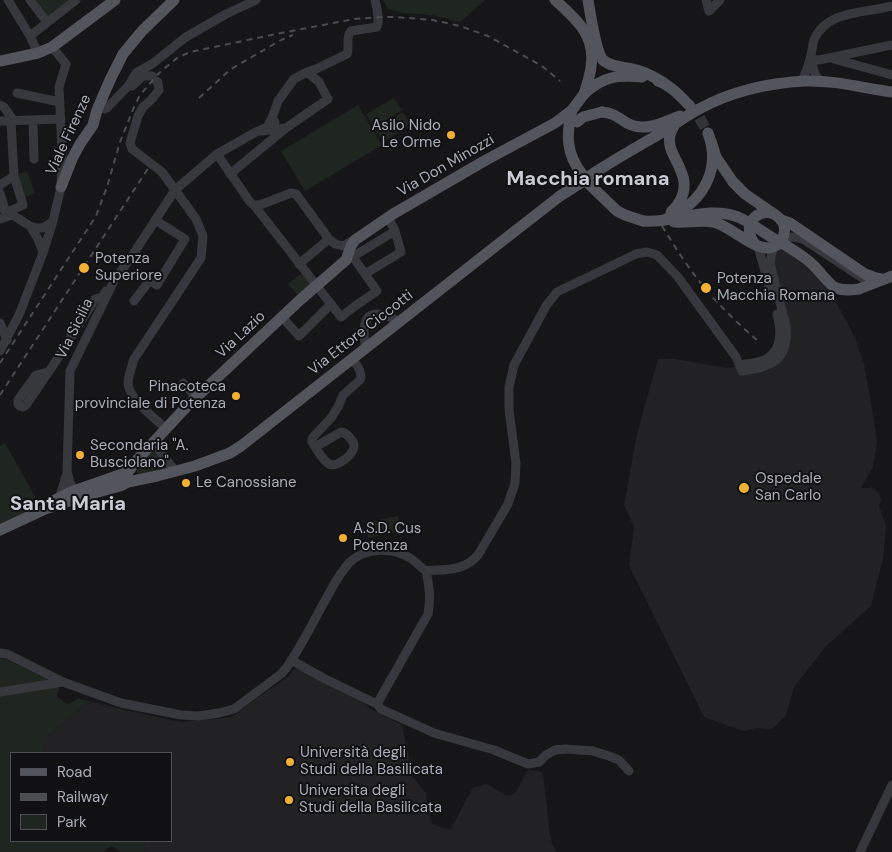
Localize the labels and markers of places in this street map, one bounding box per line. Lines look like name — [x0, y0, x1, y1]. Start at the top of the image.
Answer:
place label: Asilo Nido Le Orme — [371, 117, 441, 152]
marker: Asilo Nido Le Orme — [445, 129, 457, 141]
place label: Potenza Superiore — [95, 250, 162, 285]
marker: Potenza Superiore — [77, 261, 91, 275]
place label: Potenza Macchia Romana — [717, 270, 835, 305]
marker: Potenza Macchia Romana — [699, 281, 713, 295]
place label: Pinacoteca provinciale di Potenza — [75, 378, 226, 413]
marker: Pinacoteca provinciale di Potenza — [230, 390, 242, 402]
place label: Secondaria "A. Busciolano" — [90, 437, 189, 472]
marker: Secondaria "A. Busciolano" — [74, 449, 86, 461]
place label: Ospedale San Carlo — [755, 470, 821, 505]
place label: Le Canossiane — [196, 474, 296, 492]
marker: Le Canossiane — [180, 477, 192, 489]
marker: Ospedale San Carlo — [737, 481, 751, 495]
place label: A.S.D. Cus Potenza — [353, 520, 421, 555]
marker: A.S.D. Cus Potenza — [337, 532, 349, 544]
place label: Università degli Studi della Basilicata — [300, 744, 443, 779]
marker: Università degli Studi della Basilicata — [284, 756, 296, 768]
place label: Universita degli Studi della Basilicata — [299, 782, 442, 817]
marker: Universita degli Studi della Basilicata — [283, 794, 295, 806]

